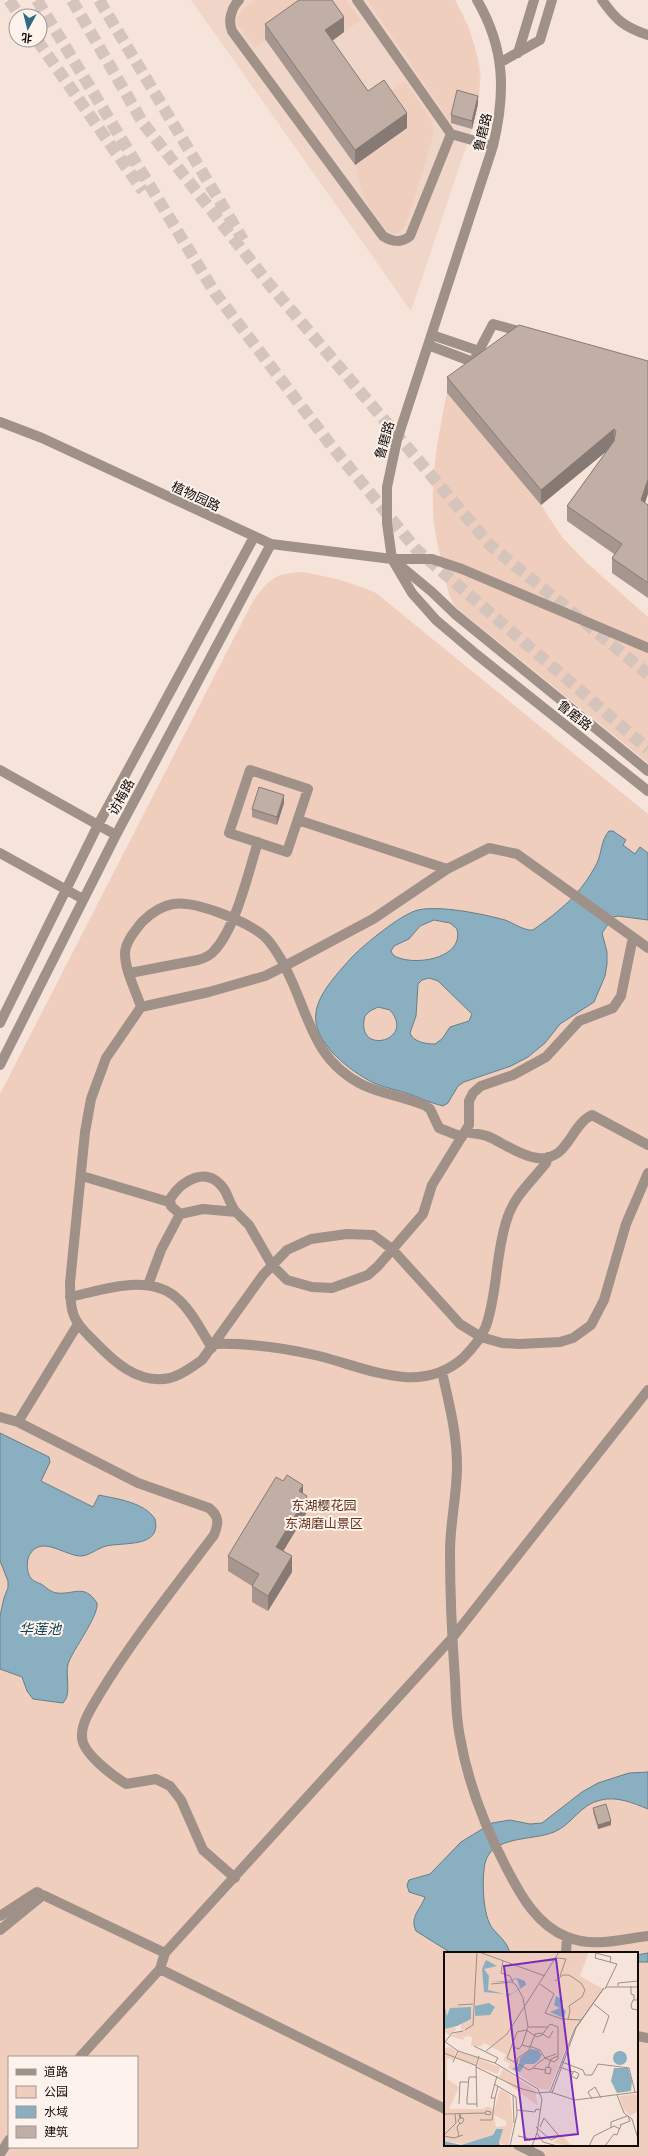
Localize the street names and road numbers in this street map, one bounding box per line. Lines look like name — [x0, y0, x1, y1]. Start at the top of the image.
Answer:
street label: 鲁磨路 — [470, 111, 494, 153]
street label: 鲁磨路 — [372, 419, 397, 461]
street label: 植物园路 — [169, 479, 223, 514]
street label: 鲁磨路 — [555, 697, 595, 733]
street label: 访梅路 — [106, 776, 137, 818]

